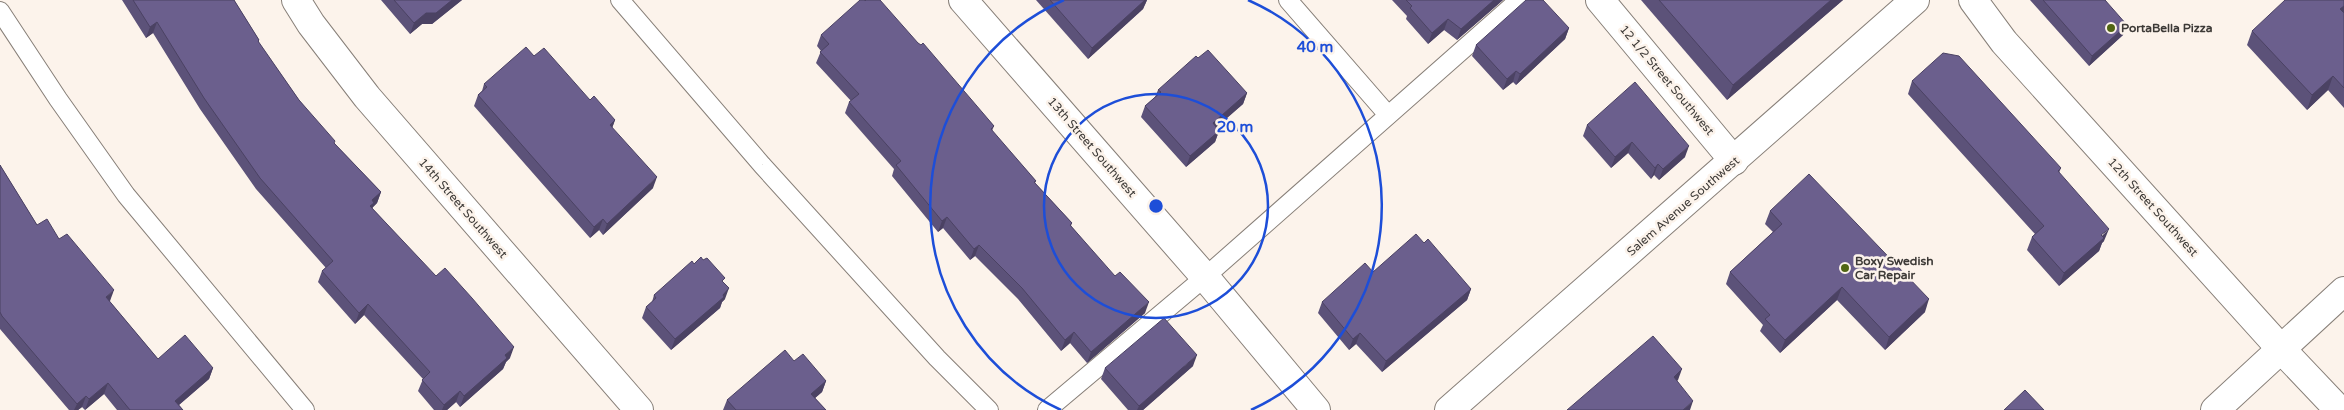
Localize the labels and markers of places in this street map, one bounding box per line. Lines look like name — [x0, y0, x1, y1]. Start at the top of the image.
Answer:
place label: PortaBella Pizza — [2121, 21, 2213, 35]
marker: PortaBella Pizza — [2105, 22, 2117, 34]
centre of rings — [1147, 197, 1165, 215]
place label: Boxy Swedish Car Repair — [1855, 254, 1934, 283]
marker: Boxy Swedish Car Repair — [1839, 262, 1851, 274]

